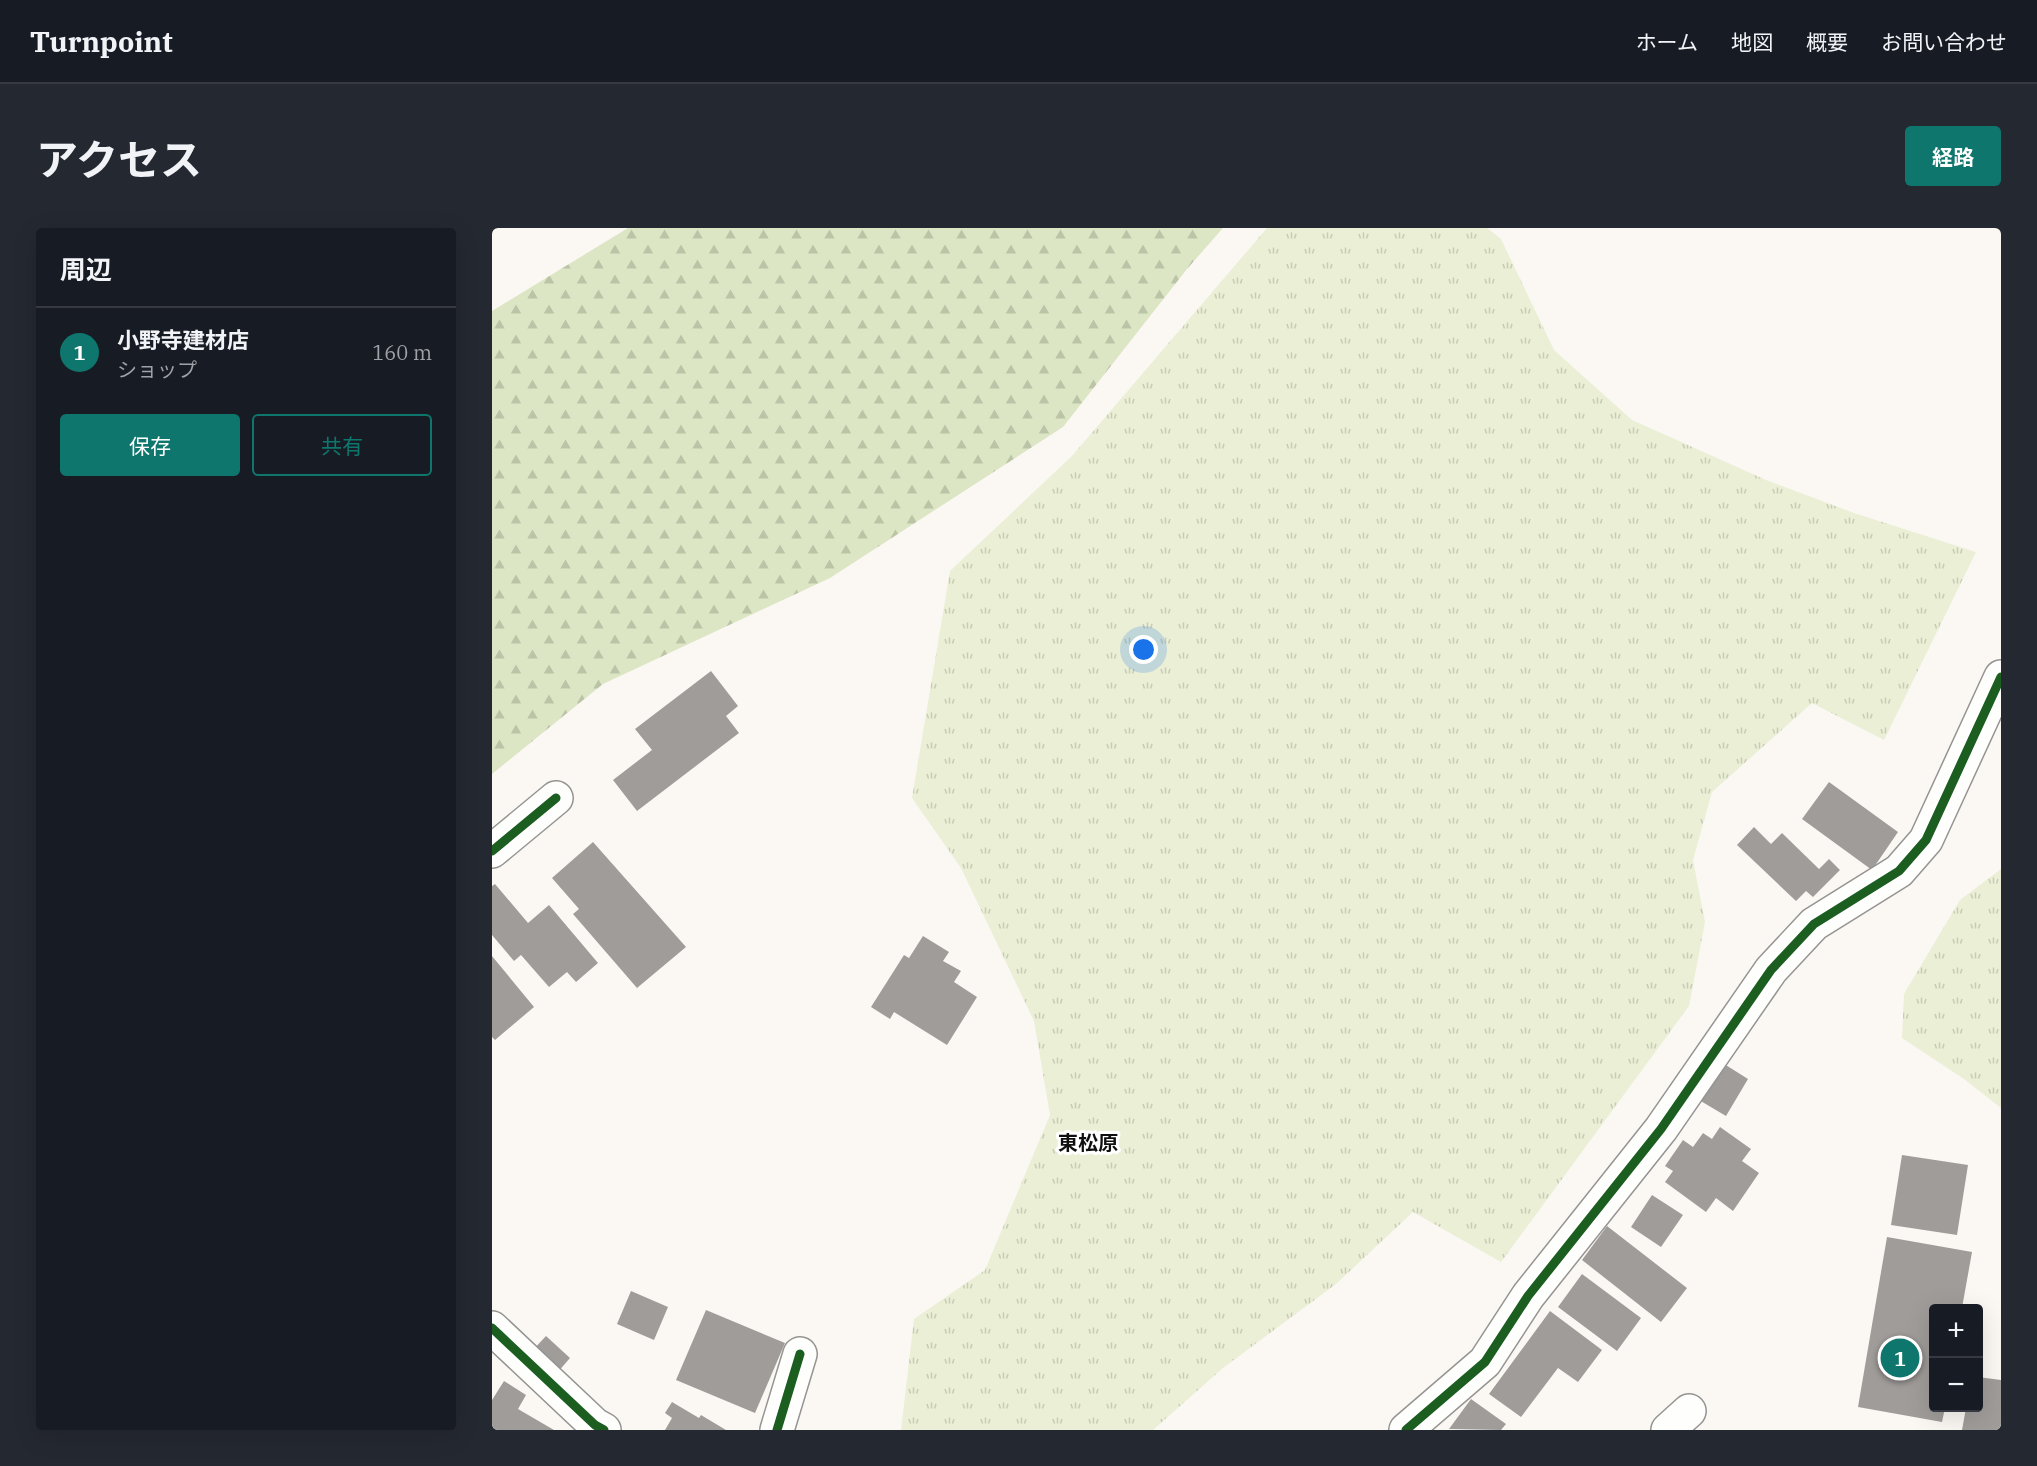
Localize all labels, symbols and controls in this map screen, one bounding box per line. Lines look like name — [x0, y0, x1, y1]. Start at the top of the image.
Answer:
text: Turnpoint — [30, 23, 173, 60]
text: ホーム — [1636, 28, 1698, 56]
text: 地図 — [1731, 28, 1773, 56]
text: 概要 — [1806, 28, 1848, 56]
text: お問い合わせ — [1881, 28, 2007, 56]
button: 経路 — [1905, 126, 2001, 186]
text: アクセス — [36, 132, 202, 187]
text: 周辺 — [60, 252, 112, 286]
text: 小野寺建材店 — [117, 325, 249, 354]
text: 1 — [74, 339, 86, 366]
text: 160 m — [372, 339, 432, 366]
text: ショップ — [117, 356, 197, 383]
button: 保存 — [60, 414, 240, 476]
button: 共有 — [252, 414, 432, 476]
your location — [1129, 635, 1158, 664]
district label: 東松原 — [1058, 1129, 1118, 1156]
map controls — [1929, 1304, 1983, 1412]
button: + — [1929, 1304, 1983, 1358]
pin: 1 — [1880, 1336, 1920, 1380]
button: − — [1929, 1358, 1983, 1412]

